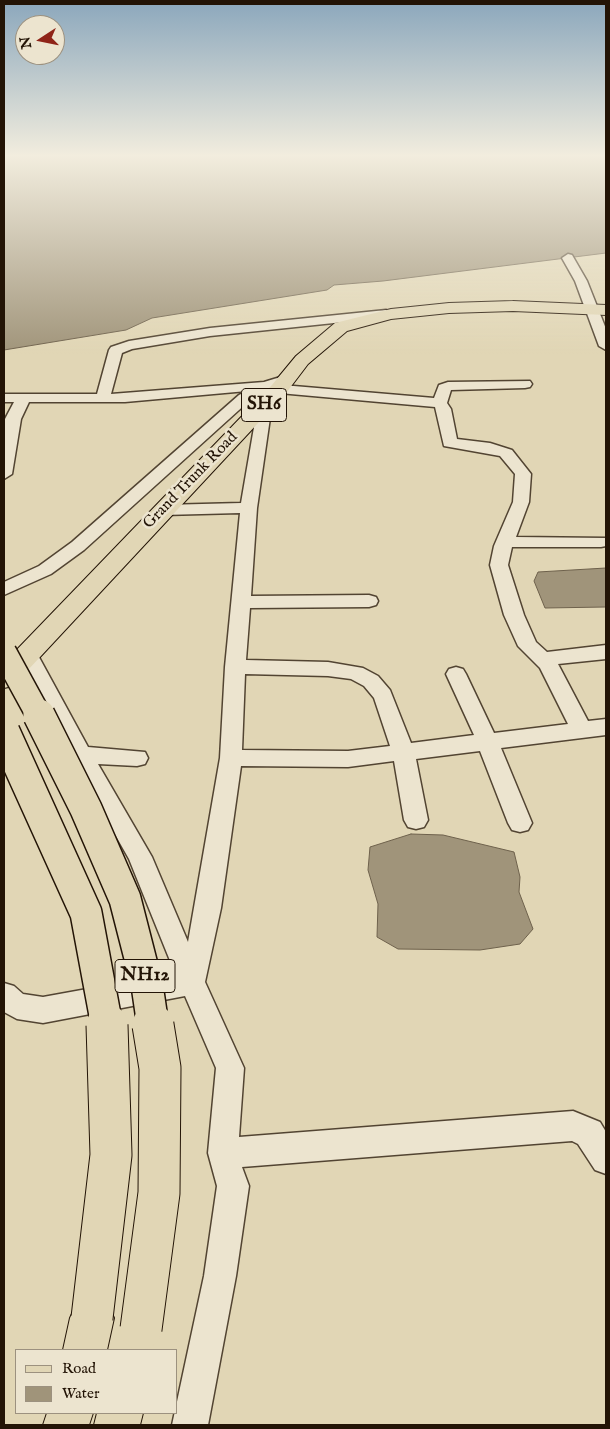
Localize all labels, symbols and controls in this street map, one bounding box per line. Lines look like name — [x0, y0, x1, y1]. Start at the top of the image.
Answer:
north arrow — [15, 15, 65, 65]
text: N — [16, 35, 36, 50]
road number: SH6 — [242, 388, 286, 422]
street label: Grand Trunk Road — [140, 429, 242, 533]
road number: NH12 — [115, 959, 175, 992]
legend — [15, 1349, 178, 1414]
text: Road — [62, 1359, 96, 1378]
text: Water — [62, 1384, 99, 1403]

